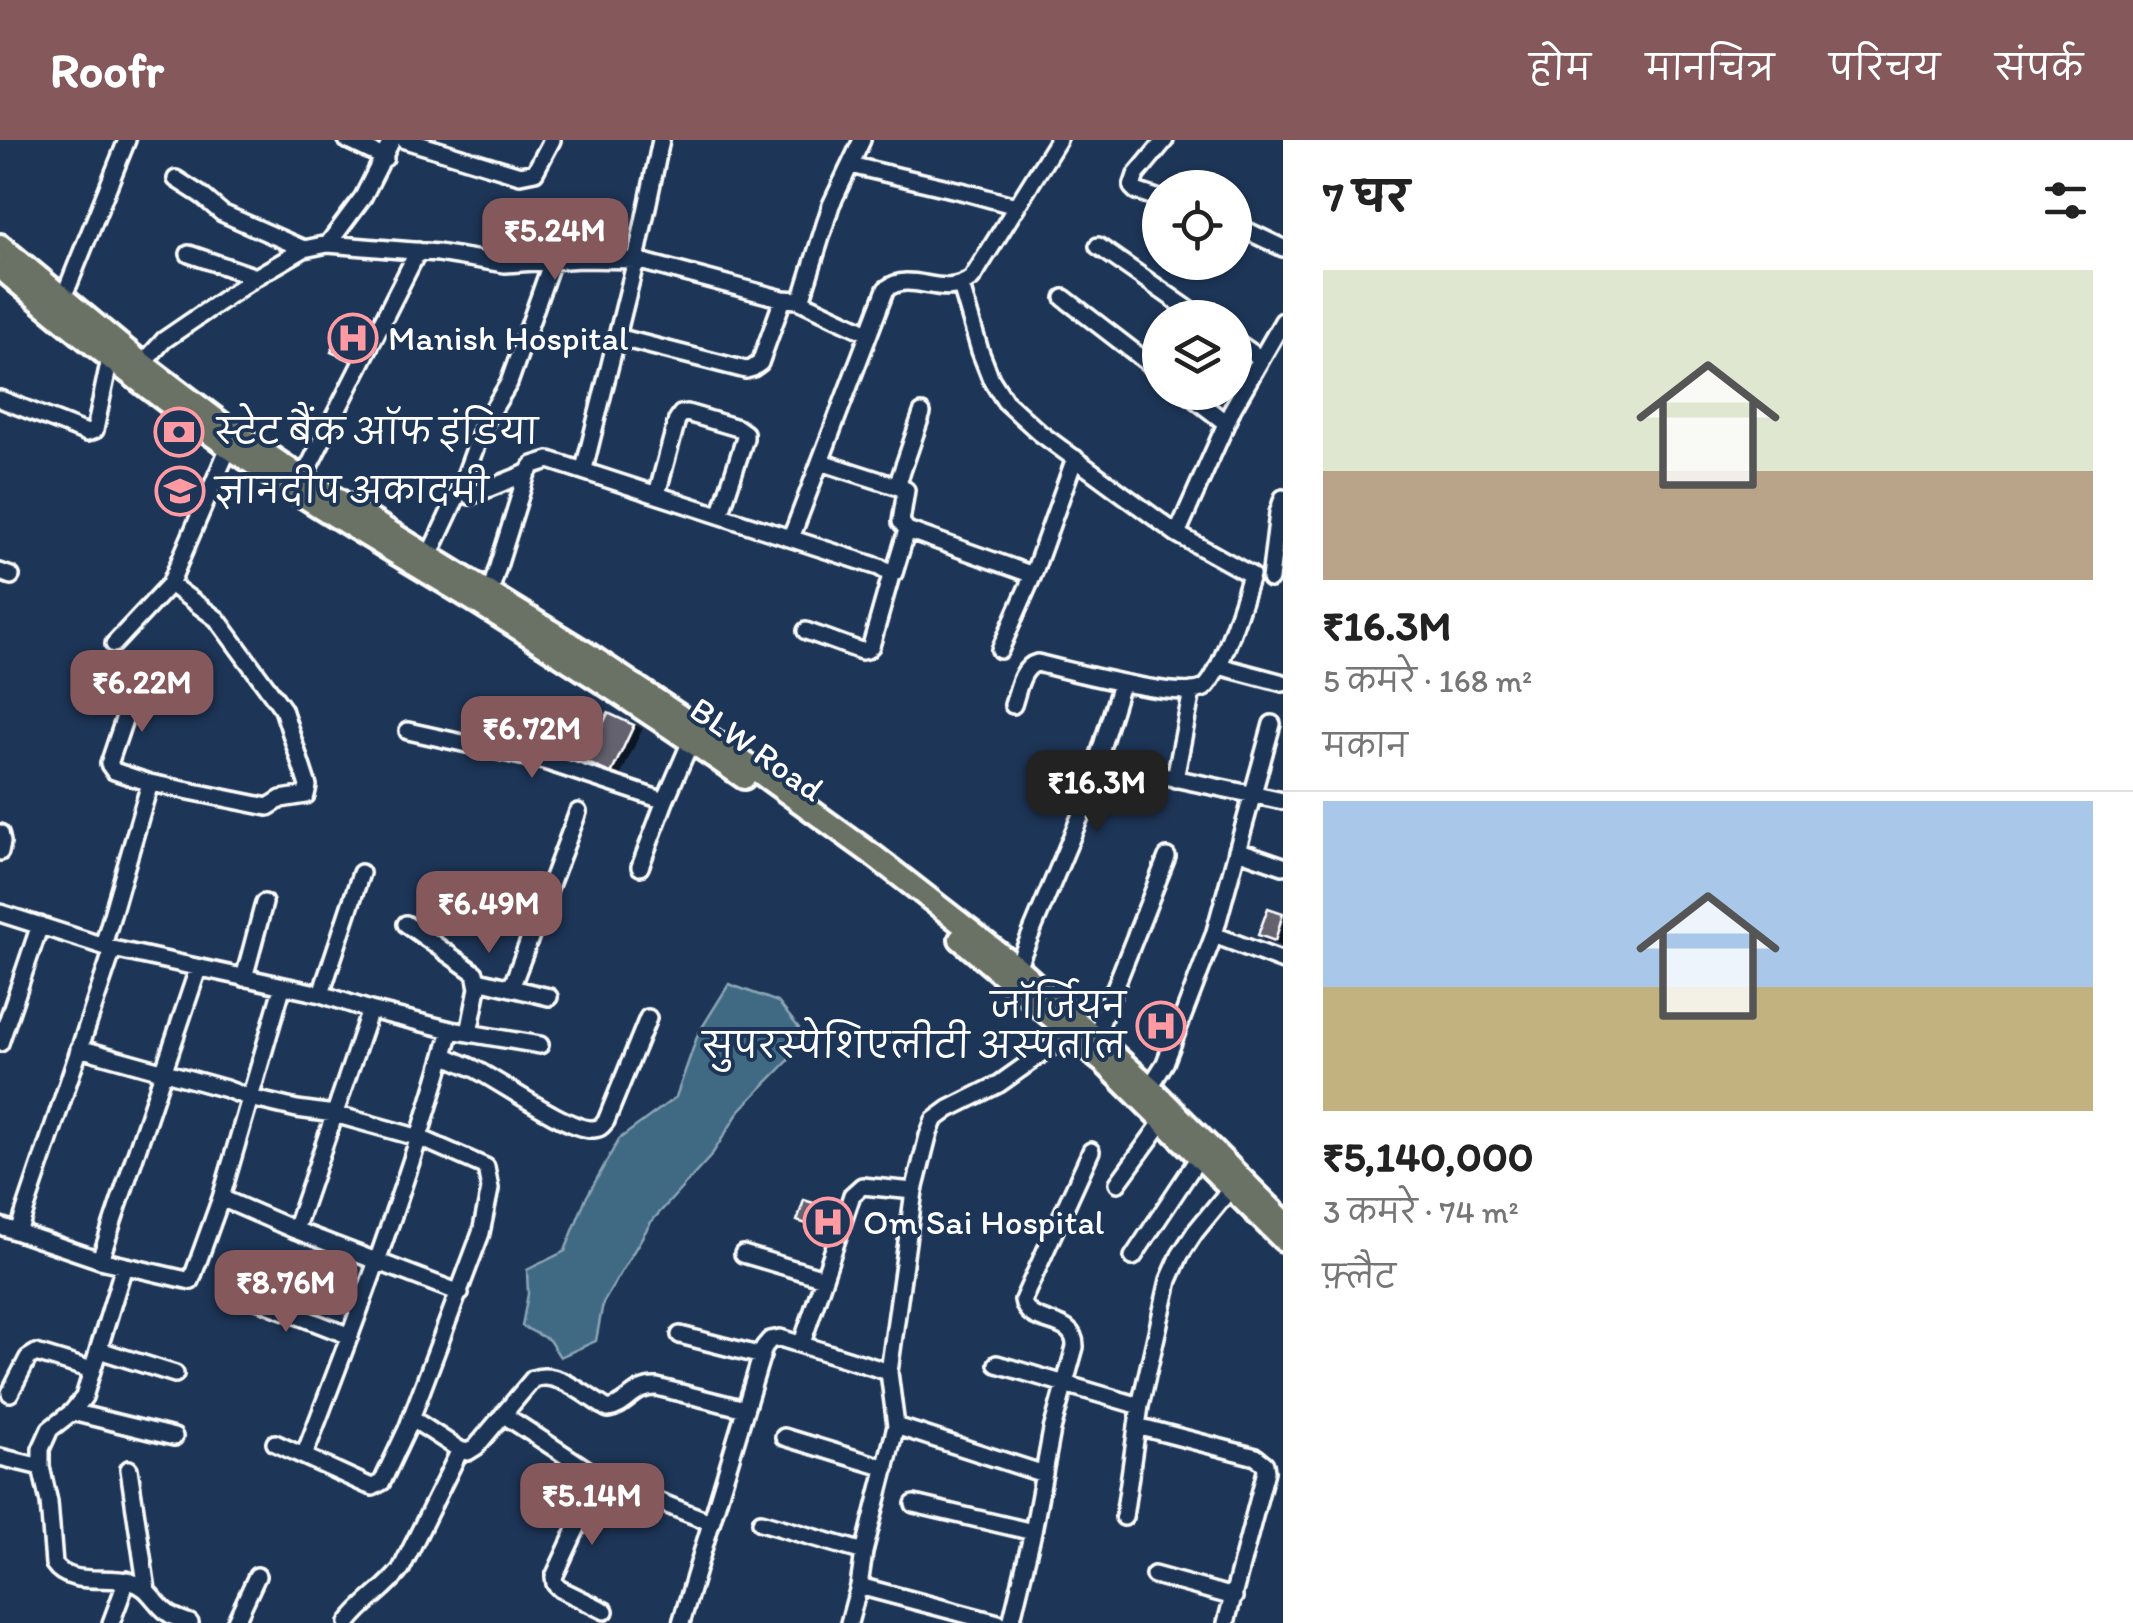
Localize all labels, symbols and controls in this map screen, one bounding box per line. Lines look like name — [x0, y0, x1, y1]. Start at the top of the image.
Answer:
text: Roofr — [50, 41, 164, 99]
text: होम — [1529, 47, 1591, 89]
text: मानचित्र — [1646, 47, 1774, 89]
text: परिचय — [1829, 47, 1940, 89]
text: संपर्क — [1995, 47, 2083, 89]
map controls — [1142, 170, 1252, 410]
button: locate — [1142, 170, 1252, 280]
text: 7 घर — [1323, 171, 1409, 222]
icon: filters — [2038, 173, 2093, 228]
pin: ₹5.24M — [474, 198, 636, 283]
text: ₹5.24M — [504, 211, 606, 249]
button: layers — [1142, 300, 1252, 410]
hospital icon: Manish Hospital — [327, 312, 379, 364]
place label: Manish Hospital — [388, 317, 629, 359]
icon: home — [1618, 335, 1798, 515]
place label: स्टेट बैंक ऑफ इंडिया — [214, 401, 540, 453]
bank icon: स्टेट बैंक ऑफ इंडिया — [153, 406, 205, 458]
place label: ज्ञानदीप अकादमी — [213, 464, 491, 512]
school or university icon: ज्ञानदीप अकादमी — [154, 465, 206, 517]
text: ₹16.3M — [1323, 600, 1451, 651]
pin: ₹6.22M — [61, 650, 223, 735]
text: 5 कमरे · 168 m² — [1323, 662, 1532, 700]
text: ₹6.22M — [92, 663, 192, 701]
street label: BLW Road — [682, 688, 832, 810]
pin: ₹6.72M — [451, 696, 613, 781]
text: ₹6.72M — [483, 709, 581, 747]
text: मकान — [1323, 727, 1408, 765]
pin: ₹16.3M — [1016, 750, 1178, 835]
text: ₹16.3M — [1048, 763, 1146, 801]
icon: home — [1618, 866, 1798, 1046]
pin: ₹6.49M — [408, 871, 570, 956]
text: ₹6.49M — [438, 884, 540, 922]
place label: जाॅर्जियन सुपरस्पेशिएलीटी अस्पताल — [700, 978, 1128, 1073]
hospital icon: जाॅर्जियन सुपरस्पेशिएलीटी अस्पताल — [1135, 1000, 1187, 1052]
text: ₹5,140,000 — [1323, 1131, 1534, 1182]
text: 3 कमरे · 74 m² — [1323, 1193, 1519, 1231]
hospital icon: Om Sai Hospital — [802, 1196, 854, 1248]
place label: Om Sai Hospital — [863, 1201, 1105, 1243]
pin: ₹8.76M — [205, 1250, 367, 1335]
text: फ़्लैट — [1323, 1258, 1396, 1296]
text: ₹8.76M — [237, 1263, 335, 1301]
pin: ₹5.14M — [511, 1463, 673, 1548]
text: ₹5.14M — [542, 1476, 642, 1514]

